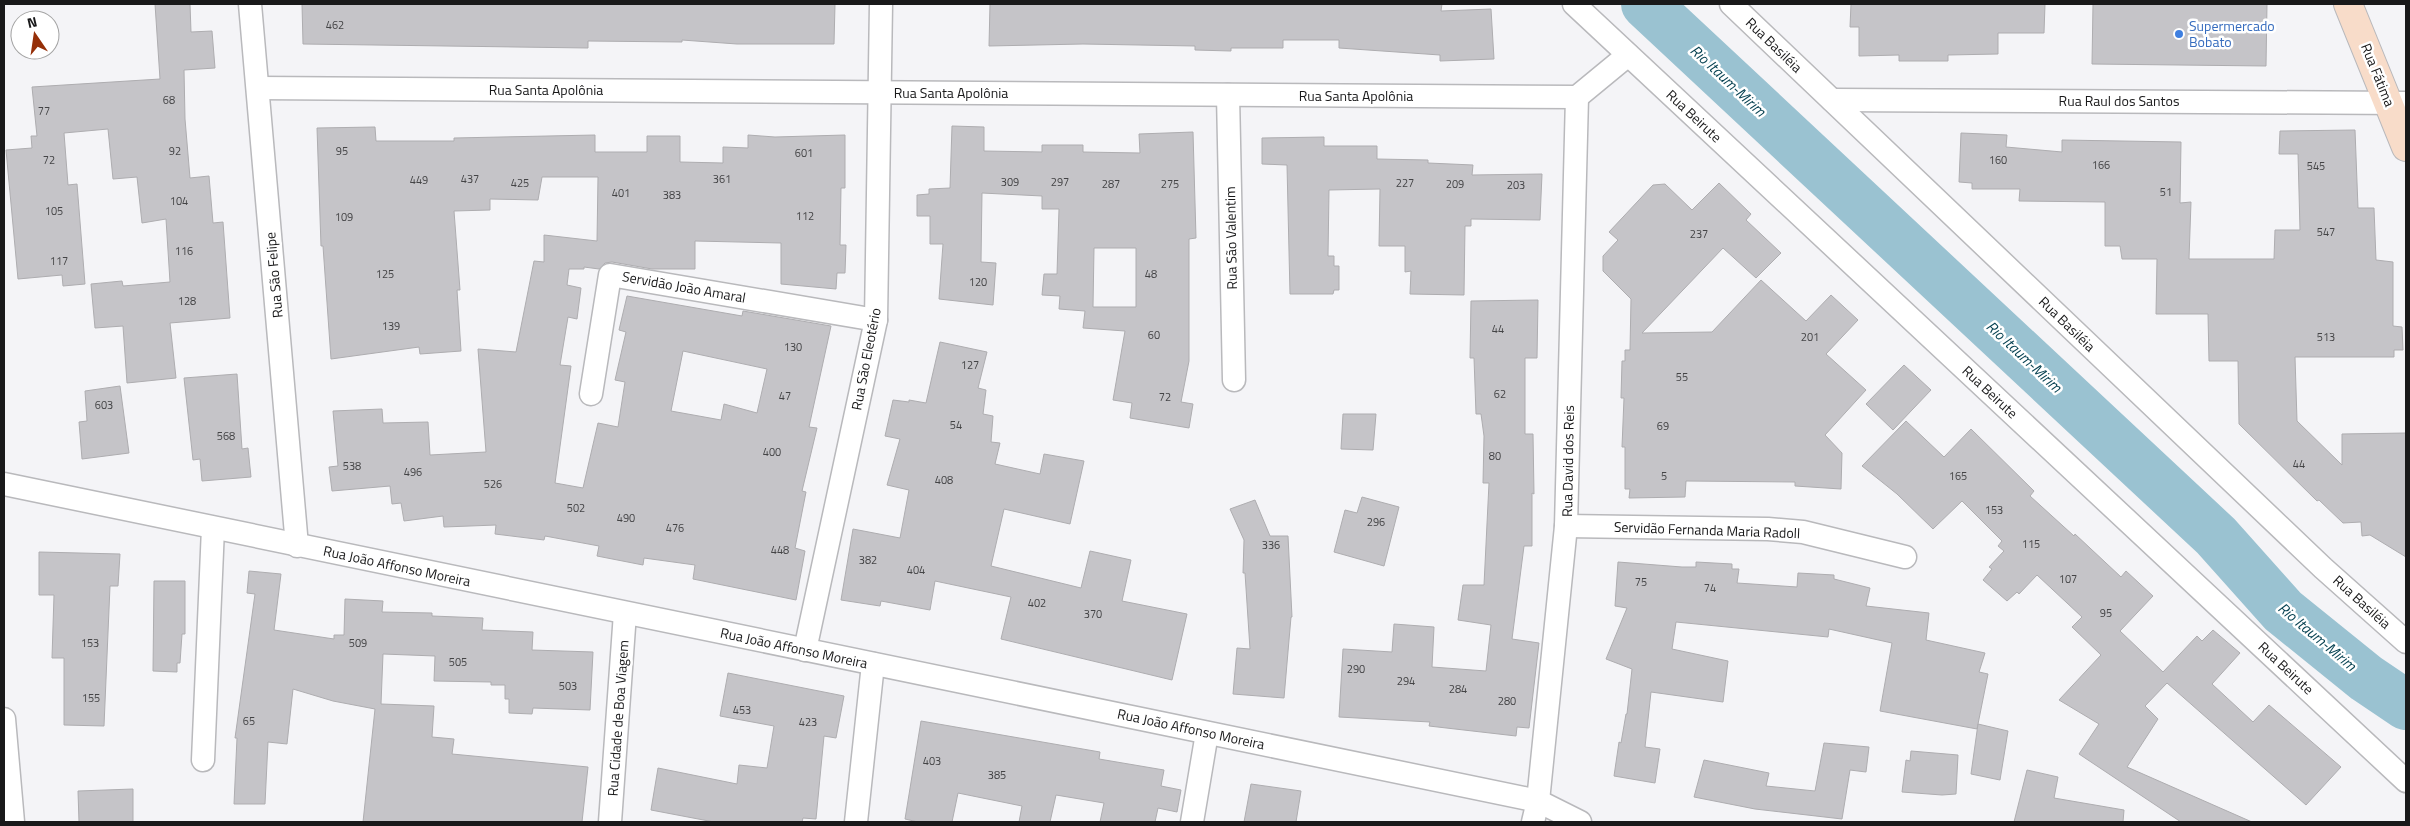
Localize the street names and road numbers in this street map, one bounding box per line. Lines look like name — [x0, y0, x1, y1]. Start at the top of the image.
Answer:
street label: Rua Basiléia — [1741, 12, 1807, 77]
street label: Rua Fátima — [2356, 40, 2401, 110]
street label: Rua Santa Apolônia — [489, 79, 603, 100]
street label: Rua Santa Apolônia — [894, 82, 1008, 103]
street label: Rua Beirute — [1662, 84, 1727, 147]
street label: Rua Santa Apolônia — [1299, 85, 1413, 106]
street label: Rua Raul dos Santos — [2059, 90, 2179, 111]
street label: Rua São Valentim — [1219, 186, 1242, 290]
street label: Rua São Felipe — [259, 231, 288, 319]
street label: Servidão João Amaral — [621, 265, 748, 308]
street label: Rua Basiléia — [2034, 291, 2100, 356]
street label: Rua São Eleotério — [845, 306, 886, 412]
street label: Rua Beirute — [1958, 360, 2023, 423]
street label: Rua David dos Reis — [1556, 405, 1579, 517]
street label: Servidão Fernanda Maria Radoll — [1613, 516, 1801, 543]
street label: Rua João Affonso Moreira — [322, 540, 473, 591]
street label: Rua Basiléia — [2329, 570, 2396, 633]
street label: Rua João Affonso Moreira — [719, 622, 870, 673]
street label: Rua Beirute — [2254, 636, 2319, 699]
street label: Rua Cidade de Boa Viagem — [602, 639, 633, 797]
street label: Rua João Affonso Moreira — [1116, 703, 1267, 754]

